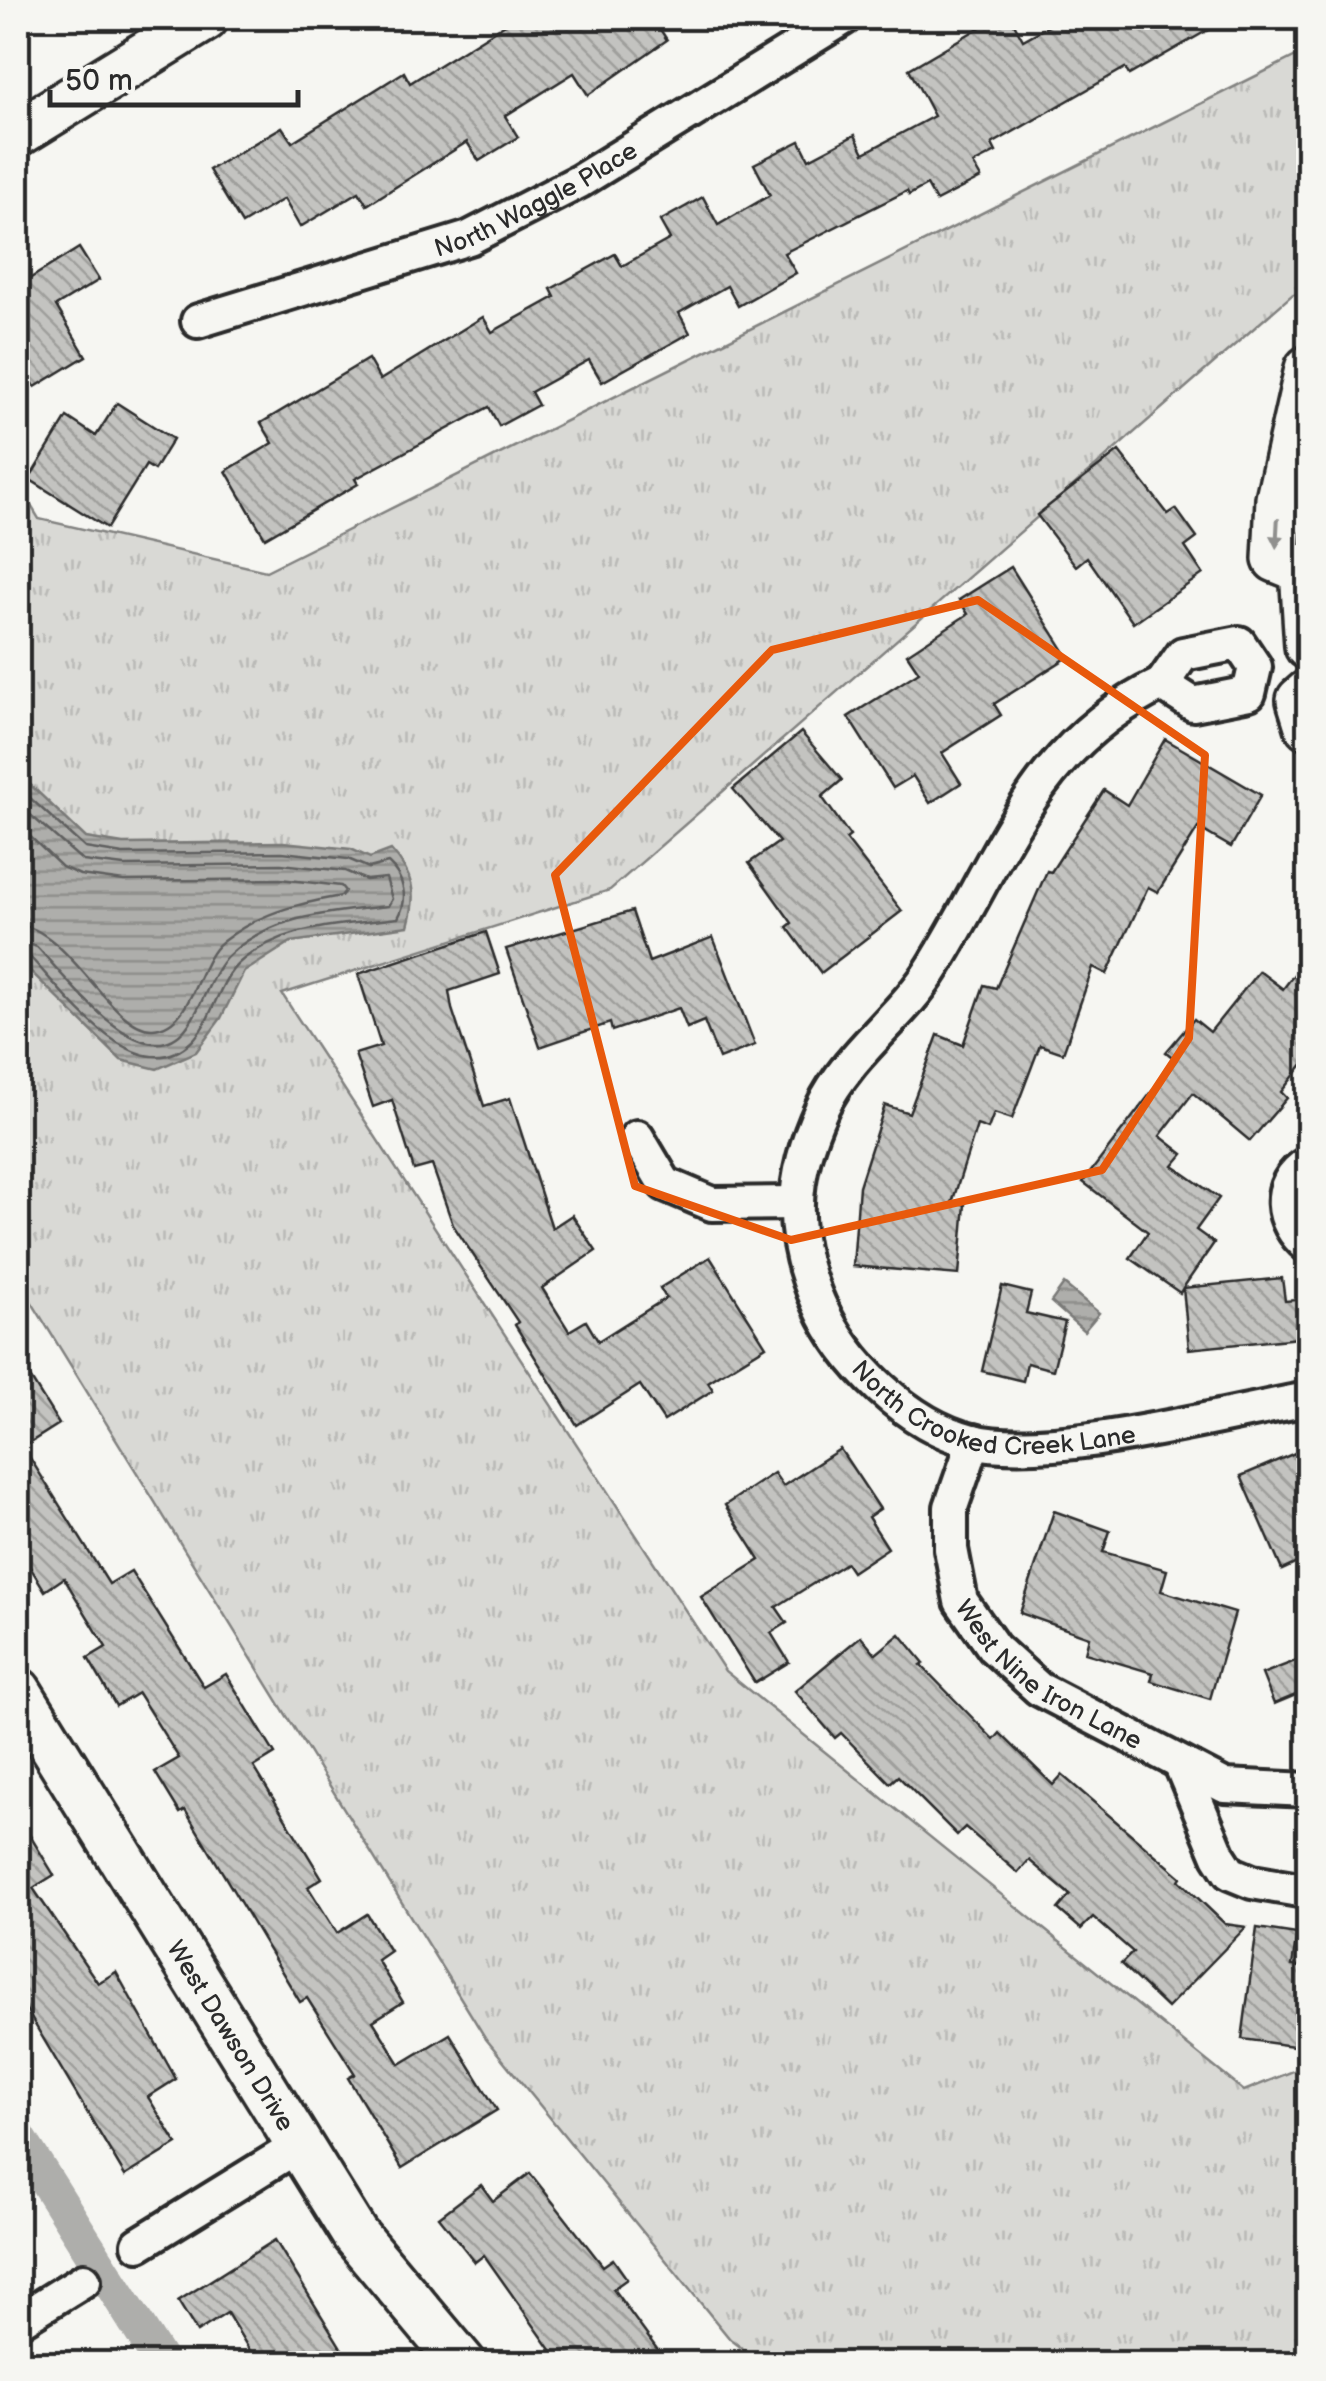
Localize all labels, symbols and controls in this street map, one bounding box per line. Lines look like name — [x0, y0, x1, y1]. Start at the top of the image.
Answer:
scale bar — [50, 45, 298, 107]
text: 50 m — [65, 63, 133, 99]
street label: North Waggle Place — [431, 135, 644, 265]
one-way arrow — [1269, 518, 1285, 550]
street label: North Crooked Creek Lane — [845, 1354, 1138, 1463]
street label: West Nine Iron Lane — [948, 1594, 1147, 1757]
street label: West Dawson Drive — [159, 1935, 301, 2137]

